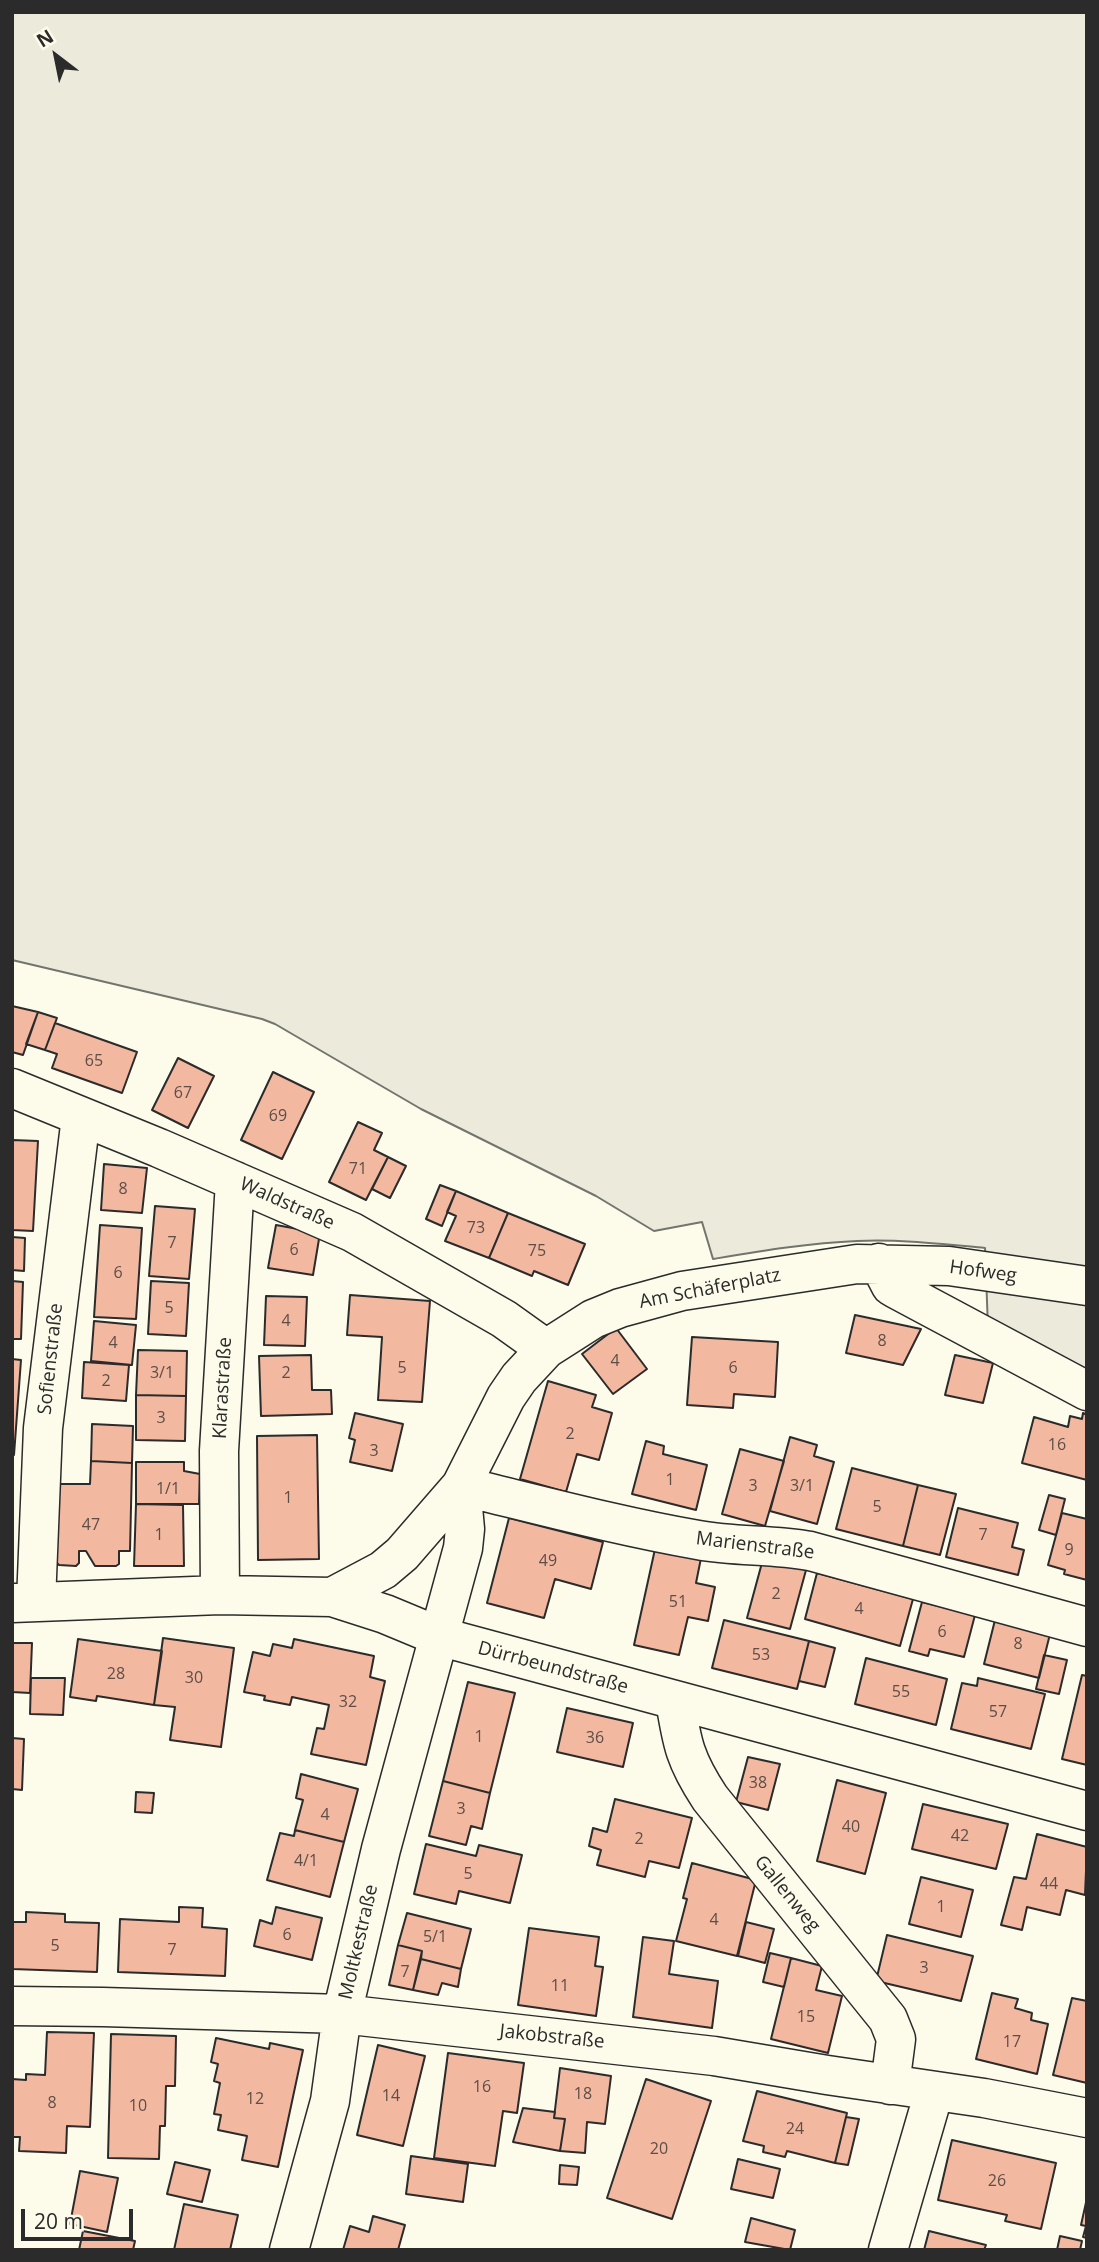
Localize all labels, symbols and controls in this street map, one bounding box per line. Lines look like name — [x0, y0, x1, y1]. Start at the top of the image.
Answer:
north arrow — [21, 21, 91, 91]
text: N — [31, 23, 58, 53]
house number: 65 — [85, 1051, 103, 1071]
house number: 67 — [174, 1083, 192, 1103]
house number: 69 — [269, 1106, 287, 1126]
house number: 71 — [349, 1159, 367, 1179]
street label: Waldstraße — [236, 1173, 338, 1235]
house number: 8 — [118, 1179, 128, 1199]
house number: 73 — [467, 1218, 485, 1238]
house number: 7 — [167, 1233, 177, 1253]
house number: 6 — [289, 1240, 299, 1260]
house number: 75 — [528, 1241, 546, 1261]
street label: Hofweg — [948, 1256, 1018, 1288]
house number: 6 — [113, 1263, 123, 1283]
street label: Am Schäferplatz — [637, 1264, 783, 1314]
house number: 5 — [164, 1298, 174, 1318]
street label: Sofienstraße — [34, 1302, 68, 1416]
house number: 4 — [281, 1311, 291, 1331]
house number: 8 — [877, 1331, 887, 1351]
house number: 4 — [108, 1333, 118, 1353]
street label: Klarastraße — [209, 1336, 237, 1440]
house number: 4 — [610, 1351, 620, 1371]
house number: 5 — [397, 1358, 407, 1378]
house number: 6 — [728, 1358, 738, 1378]
house number: 3/1 — [150, 1363, 174, 1383]
house number: 2 — [281, 1363, 291, 1383]
house number: 2 — [101, 1371, 111, 1391]
house number: 3 — [156, 1408, 166, 1428]
house number: 2 — [565, 1424, 575, 1444]
house number: 16 — [1048, 1435, 1066, 1455]
house number: 3 — [369, 1441, 379, 1461]
house number: 1 — [665, 1470, 675, 1490]
house number: 3 — [748, 1476, 758, 1496]
house number: 3/1 — [790, 1476, 814, 1496]
house number: 1/1 — [156, 1479, 180, 1499]
house number: 1 — [283, 1488, 293, 1508]
house number: 5 — [872, 1497, 882, 1517]
house number: 47 — [82, 1515, 100, 1535]
house number: 1 — [154, 1525, 164, 1545]
house number: 7 — [978, 1525, 988, 1545]
street label: Marienstraße — [694, 1527, 816, 1565]
house number: 9 — [1064, 1540, 1074, 1560]
house number: 49 — [539, 1551, 557, 1571]
house number: 2 — [771, 1584, 781, 1604]
house number: 51 — [669, 1592, 687, 1612]
house number: 4 — [854, 1599, 864, 1619]
house number: 6 — [937, 1622, 947, 1642]
house number: 8 — [1013, 1634, 1023, 1654]
street label: Dürrbeundstraße — [475, 1637, 631, 1699]
house number: 53 — [752, 1645, 770, 1665]
house number: 28 — [107, 1664, 125, 1684]
house number: 30 — [185, 1668, 203, 1688]
house number: 55 — [892, 1682, 910, 1702]
house number: 32 — [339, 1692, 357, 1712]
house number: 57 — [989, 1702, 1007, 1722]
house number: 1 — [474, 1727, 484, 1747]
house number: 36 — [586, 1728, 604, 1748]
house number: 38 — [749, 1773, 767, 1793]
house number: 3 — [456, 1799, 466, 1819]
house number: 4 — [320, 1805, 330, 1825]
house number: 40 — [842, 1817, 860, 1837]
house number: 42 — [951, 1826, 969, 1846]
house number: 2 — [634, 1829, 644, 1849]
house number: 4/1 — [294, 1851, 318, 1871]
street label: Gallenweg — [749, 1851, 825, 1937]
house number: 5 — [463, 1864, 473, 1884]
house number: 44 — [1040, 1874, 1058, 1894]
street label: Moltkestraße — [335, 1882, 383, 2002]
house number: 1 — [936, 1897, 946, 1917]
house number: 4 — [709, 1910, 719, 1930]
house number: 6 — [282, 1925, 292, 1945]
house number: 5/1 — [423, 1927, 447, 1947]
house number: 5 — [50, 1936, 60, 1956]
house number: 7 — [167, 1940, 177, 1960]
house number: 3 — [919, 1958, 929, 1978]
house number: 7 — [400, 1962, 410, 1982]
house number: 11 — [551, 1976, 569, 1996]
house number: 15 — [797, 2007, 815, 2027]
street label: Jakobstraße — [498, 2020, 606, 2054]
house number: 17 — [1003, 2032, 1021, 2052]
house number: 16 — [473, 2077, 491, 2097]
house number: 18 — [574, 2084, 592, 2104]
house number: 14 — [382, 2086, 400, 2106]
house number: 12 — [246, 2089, 264, 2109]
house number: 8 — [47, 2093, 57, 2113]
house number: 10 — [129, 2096, 147, 2116]
house number: 24 — [786, 2119, 804, 2139]
house number: 20 — [650, 2139, 668, 2159]
house number: 26 — [988, 2171, 1006, 2191]
scale bar — [24, 2196, 136, 2240]
text: 20 m — [34, 2207, 83, 2235]

